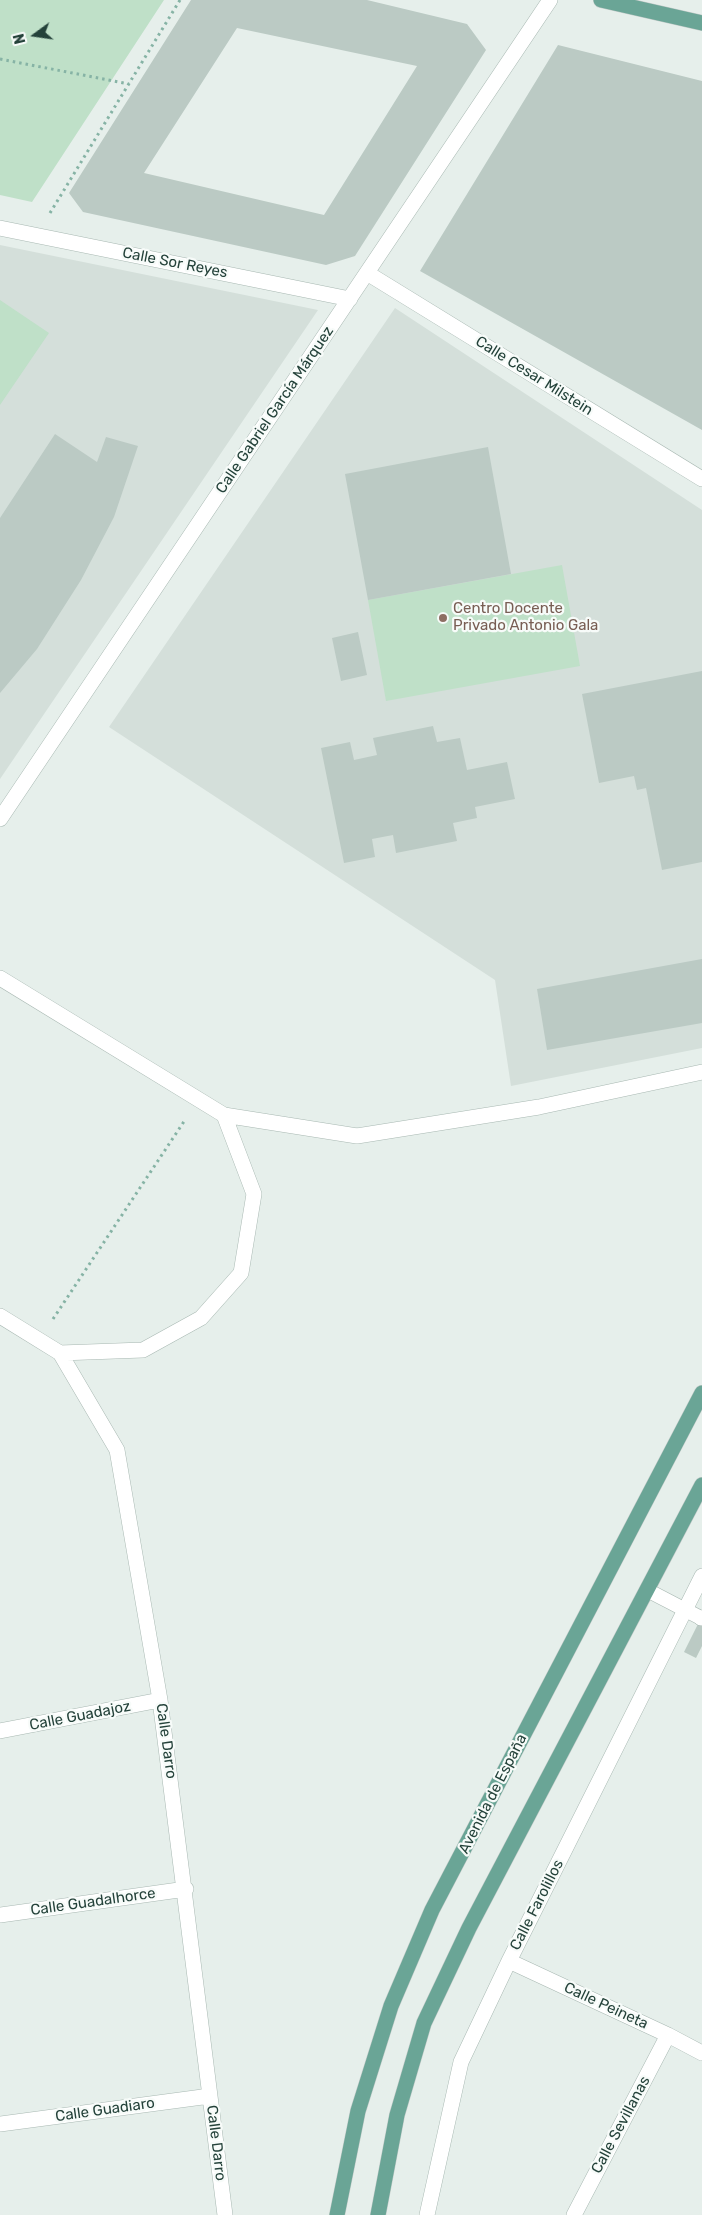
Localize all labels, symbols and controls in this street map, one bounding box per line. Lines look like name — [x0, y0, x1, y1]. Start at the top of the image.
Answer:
north arrow — [10, 10, 60, 60]
text: N — [10, 32, 29, 46]
street label: Calle Sor Reyes — [121, 244, 229, 282]
street label: Calle Gabriel García Márquez — [212, 323, 338, 497]
street label: Calle Cesar Milstein — [472, 333, 596, 419]
place label: Centro Docente Privado Antonio Gala — [453, 600, 598, 635]
marker: Centro Docente Privado Antonio Gala — [437, 612, 449, 624]
street label: Calle Guadajoz — [28, 1697, 132, 1735]
street label: Calle Darro — [152, 1702, 180, 1780]
street label: Avenida de España — [455, 1731, 531, 1857]
street label: Calle Farolillos — [506, 1857, 568, 1953]
street label: Calle Guadalhorce — [29, 1884, 157, 1920]
street label: Calle Peineta — [561, 1979, 651, 2033]
street label: Calle Sevillanas — [588, 2073, 654, 2177]
street label: Calle Guadiaro — [54, 2094, 156, 2126]
street label: Calle Darro — [202, 2104, 230, 2182]

